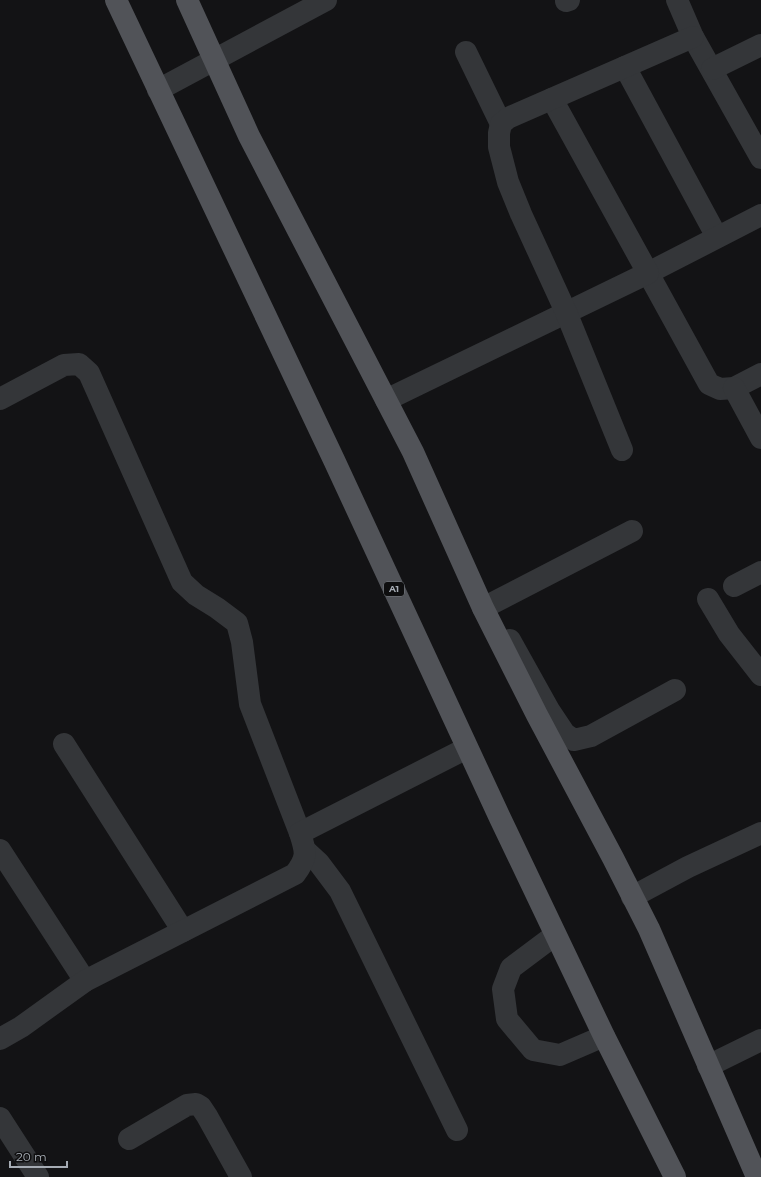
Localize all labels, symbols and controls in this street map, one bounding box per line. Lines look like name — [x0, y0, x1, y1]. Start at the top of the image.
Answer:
road number: A1 — [384, 582, 404, 596]
scale bar — [10, 1143, 67, 1169]
text: 20 m — [16, 1149, 47, 1164]

